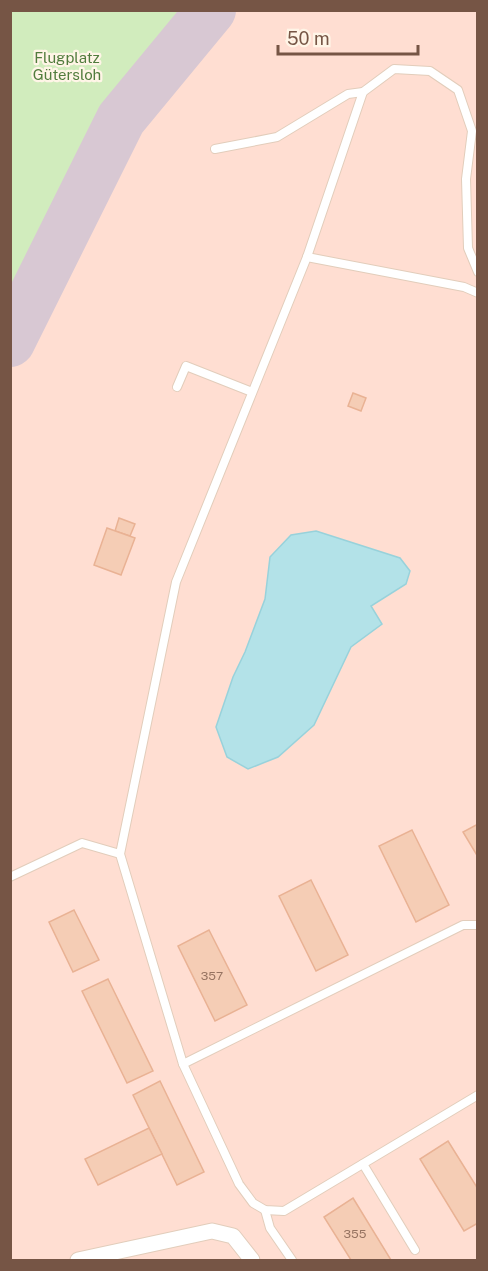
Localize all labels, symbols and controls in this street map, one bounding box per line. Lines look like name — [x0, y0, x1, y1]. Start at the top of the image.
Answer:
scale bar — [278, 18, 418, 56]
text: 50 m — [287, 28, 330, 49]
park label: Flugplatz Gütersloh — [33, 49, 101, 83]
house number: 357 — [201, 969, 223, 983]
house number: 355 — [344, 1227, 367, 1241]

